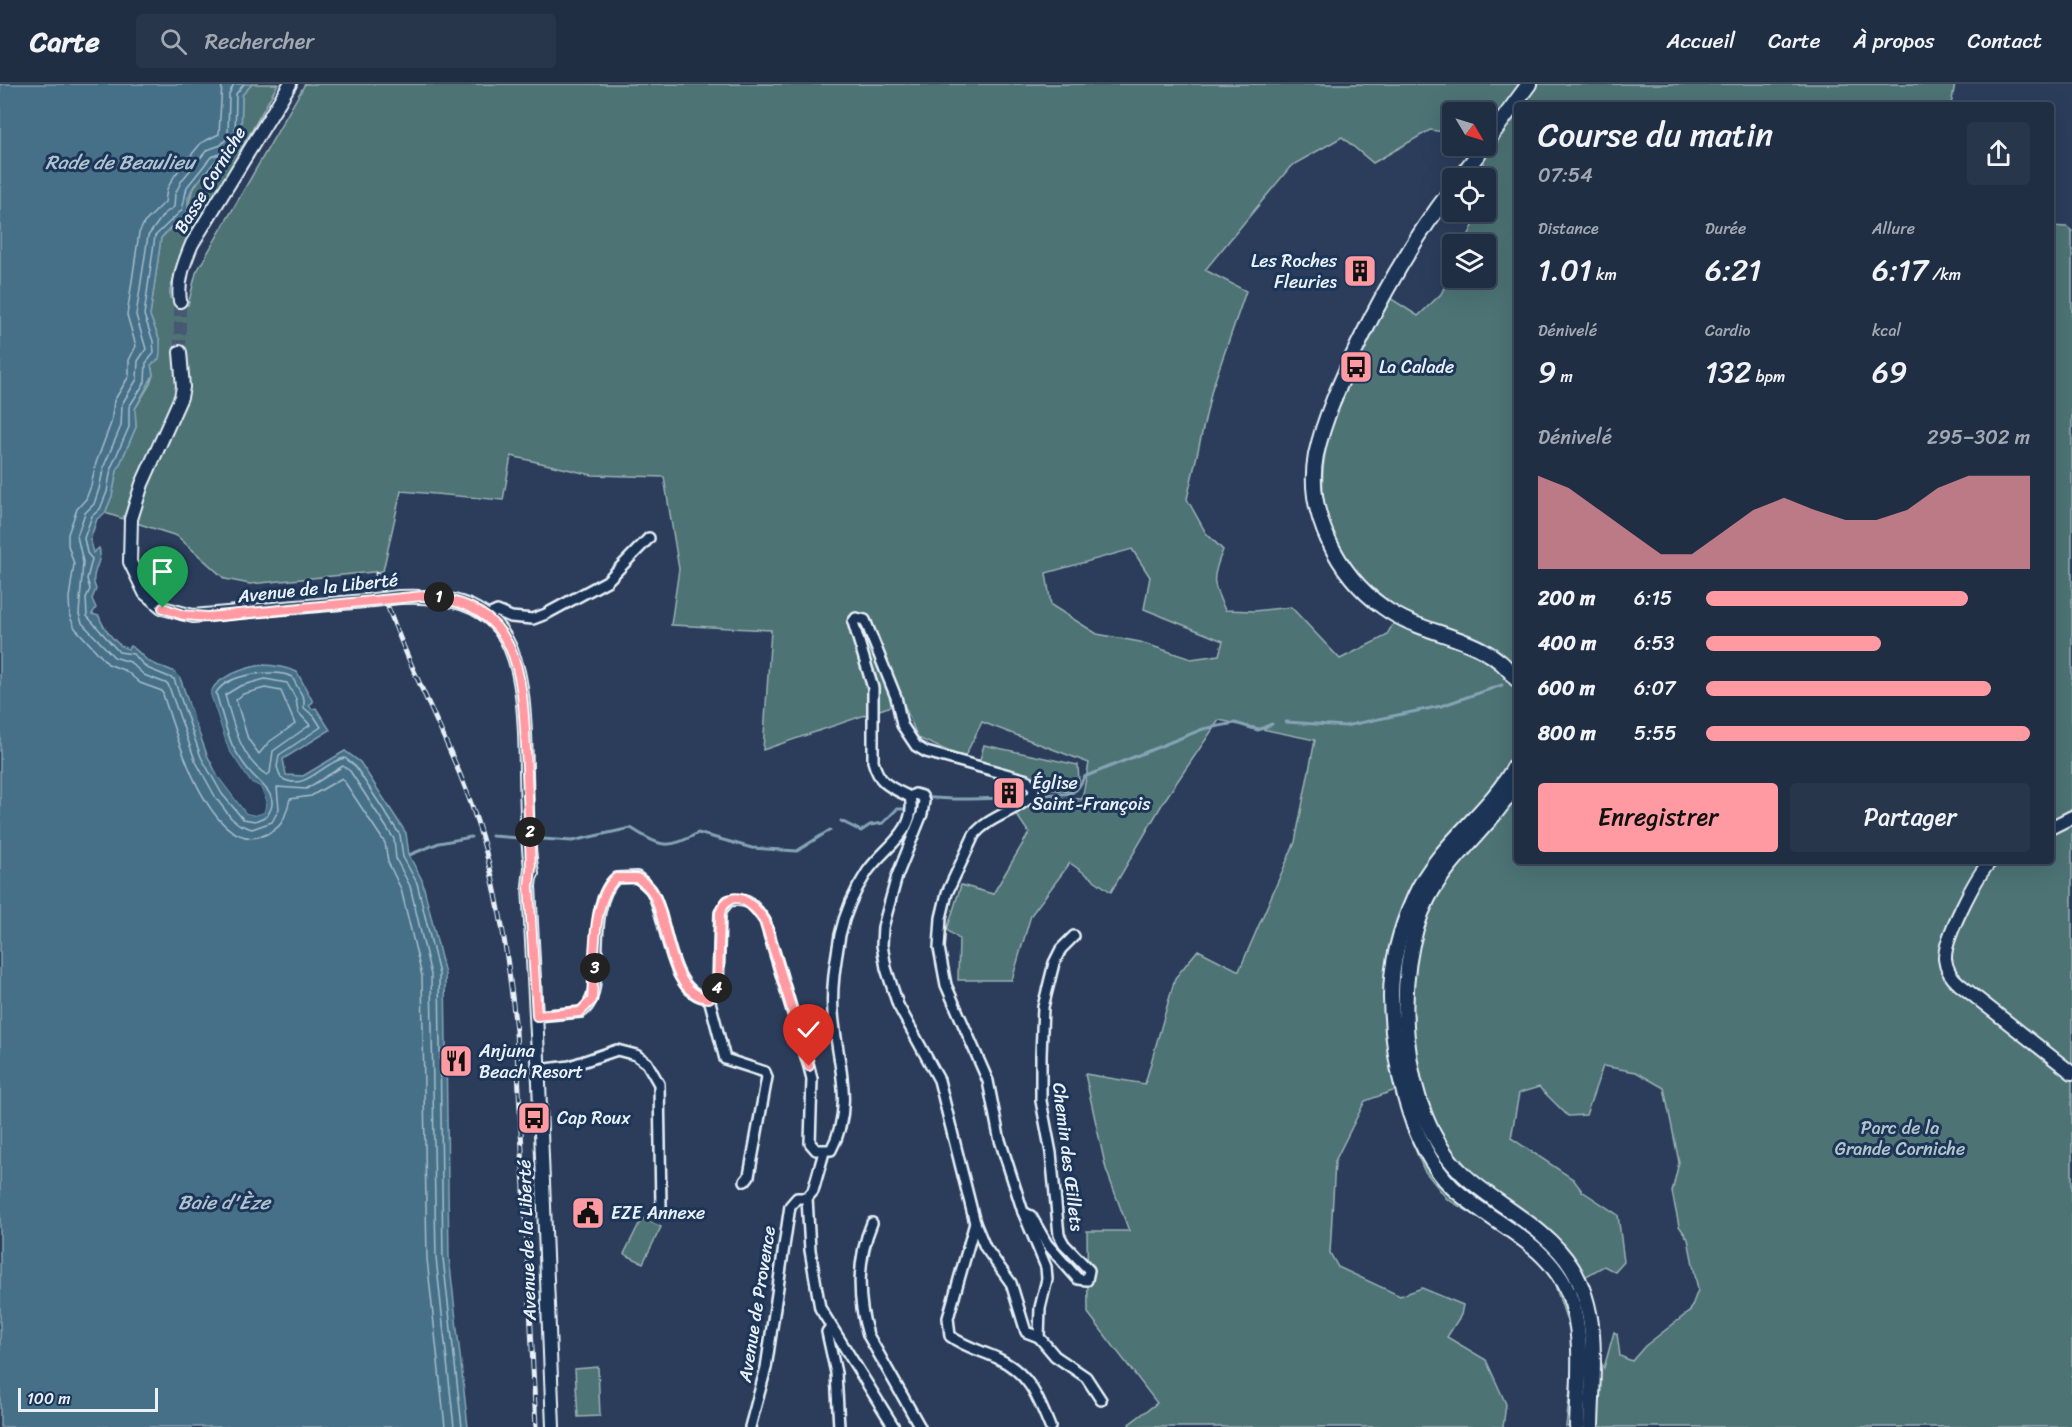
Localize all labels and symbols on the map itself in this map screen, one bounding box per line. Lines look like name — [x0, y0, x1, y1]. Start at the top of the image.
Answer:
north arrow — [1442, 102, 1496, 156]
street label: Basse Corniche — [165, 120, 255, 240]
water label: Rade de Beaulieu — [45, 145, 197, 180]
place label: Les Roches Fleuries — [1251, 245, 1338, 298]
building icon: Les Roches Fleuries — [1342, 253, 1378, 289]
bus stop icon: La Calade — [1338, 349, 1374, 385]
place label: La Calade — [1379, 351, 1454, 383]
pin — [137, 546, 188, 608]
street label: Avenue de la Liberté — [235, 564, 400, 612]
pin: 1 — [424, 582, 454, 612]
place label: Église Saint-François — [1032, 767, 1151, 820]
building icon: Église Saint-François — [991, 775, 1027, 811]
pin: 2 — [515, 817, 545, 847]
pin: 3 — [580, 953, 610, 983]
pin: 4 — [702, 973, 732, 1003]
pin — [783, 1004, 834, 1066]
place label: Anjuna Beach Resort — [478, 1035, 583, 1088]
restaurant icon: Anjuna Beach Resort — [438, 1043, 474, 1079]
street label: Chemin des Œillets — [1043, 1081, 1093, 1234]
bus stop icon: Cap Roux — [516, 1100, 552, 1136]
place label: Cap Roux — [557, 1102, 631, 1134]
park label: Parc de la Grande Corniche — [1835, 1112, 1965, 1165]
street label: Avenue de la Liberté — [508, 1159, 546, 1322]
water label: Baie d'Èze — [178, 1185, 272, 1220]
public building icon: EZE Annexe — [570, 1195, 606, 1231]
place label: EZE Annexe — [611, 1197, 705, 1229]
street label: Avenue de Provence — [729, 1223, 785, 1386]
scale bar — [18, 1385, 158, 1412]

